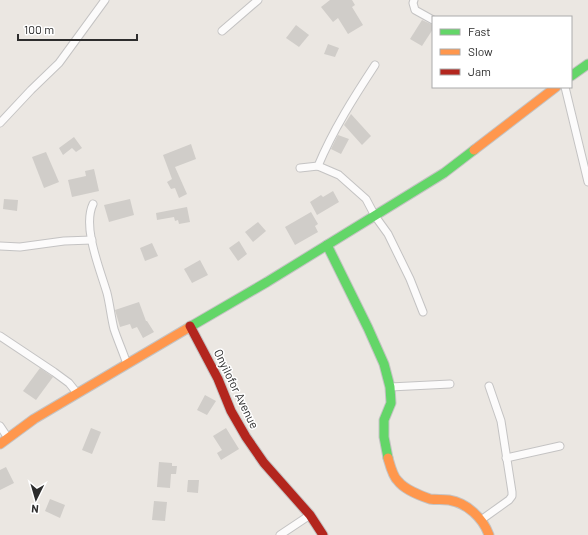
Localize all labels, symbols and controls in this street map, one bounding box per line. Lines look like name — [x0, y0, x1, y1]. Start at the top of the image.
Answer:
scale bar — [18, 16, 137, 42]
legend — [432, 16, 572, 88]
text: 100 m — [24, 22, 54, 36]
text: Fast — [468, 24, 491, 38]
text: Slow — [468, 44, 493, 58]
text: Jam — [468, 64, 491, 78]
street label: Onyilofor Avenue — [212, 346, 262, 431]
north arrow — [16, 479, 56, 519]
text: N — [31, 503, 39, 516]

